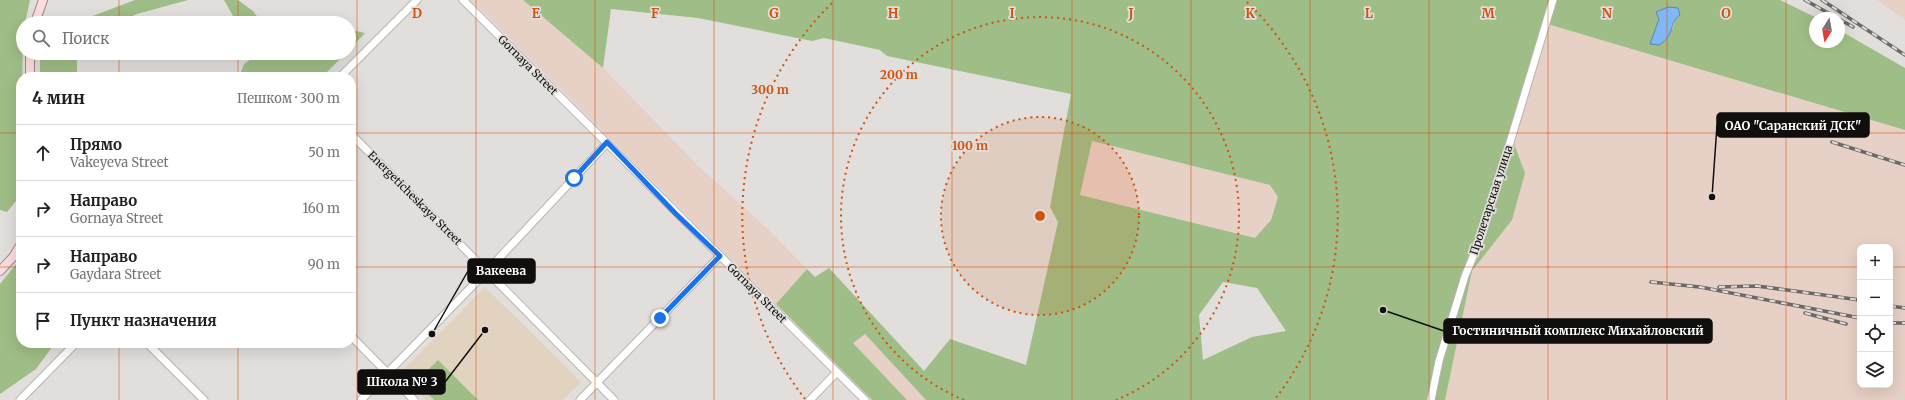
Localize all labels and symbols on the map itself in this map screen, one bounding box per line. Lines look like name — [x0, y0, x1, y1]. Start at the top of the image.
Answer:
text: D — [412, 5, 422, 22]
text: E — [532, 5, 541, 22]
text: F — [651, 5, 659, 22]
text: G — [769, 5, 779, 22]
text: H — [888, 5, 899, 22]
text: I — [1009, 5, 1015, 22]
text: J — [1127, 5, 1134, 22]
text: K — [1245, 5, 1255, 22]
text: L — [1365, 5, 1374, 22]
text: M — [1481, 5, 1495, 22]
text: N — [1602, 5, 1613, 22]
text: O — [1721, 5, 1731, 22]
north arrow — [1809, 12, 1845, 48]
street label: Gornaya Street — [495, 32, 561, 98]
text: 200 m — [880, 67, 918, 82]
text: 300 m — [751, 82, 789, 97]
callout: ОАО "Саранский ДСК" — [1717, 113, 1869, 137]
text: ОАО "Саранский ДСК" — [1725, 118, 1861, 133]
text: 100 m — [952, 138, 988, 153]
street label: Пролетарская улица — [1467, 143, 1515, 257]
street label: Energeticheskaya Street — [365, 148, 466, 249]
route start — [565, 169, 583, 187]
centre of rings — [1033, 209, 1047, 223]
callout: Вакеева — [468, 259, 535, 283]
street label: Gornaya Street — [724, 260, 790, 326]
text: Вакеева — [476, 263, 526, 278]
route end — [651, 309, 669, 327]
callout: Гостиничный комплекс Михайловский — [1444, 319, 1712, 343]
text: Гостиничный комплекс Михайловский — [1452, 323, 1704, 338]
callout: Школа № 3 — [358, 370, 445, 394]
text: Школа № 3 — [366, 374, 438, 389]

